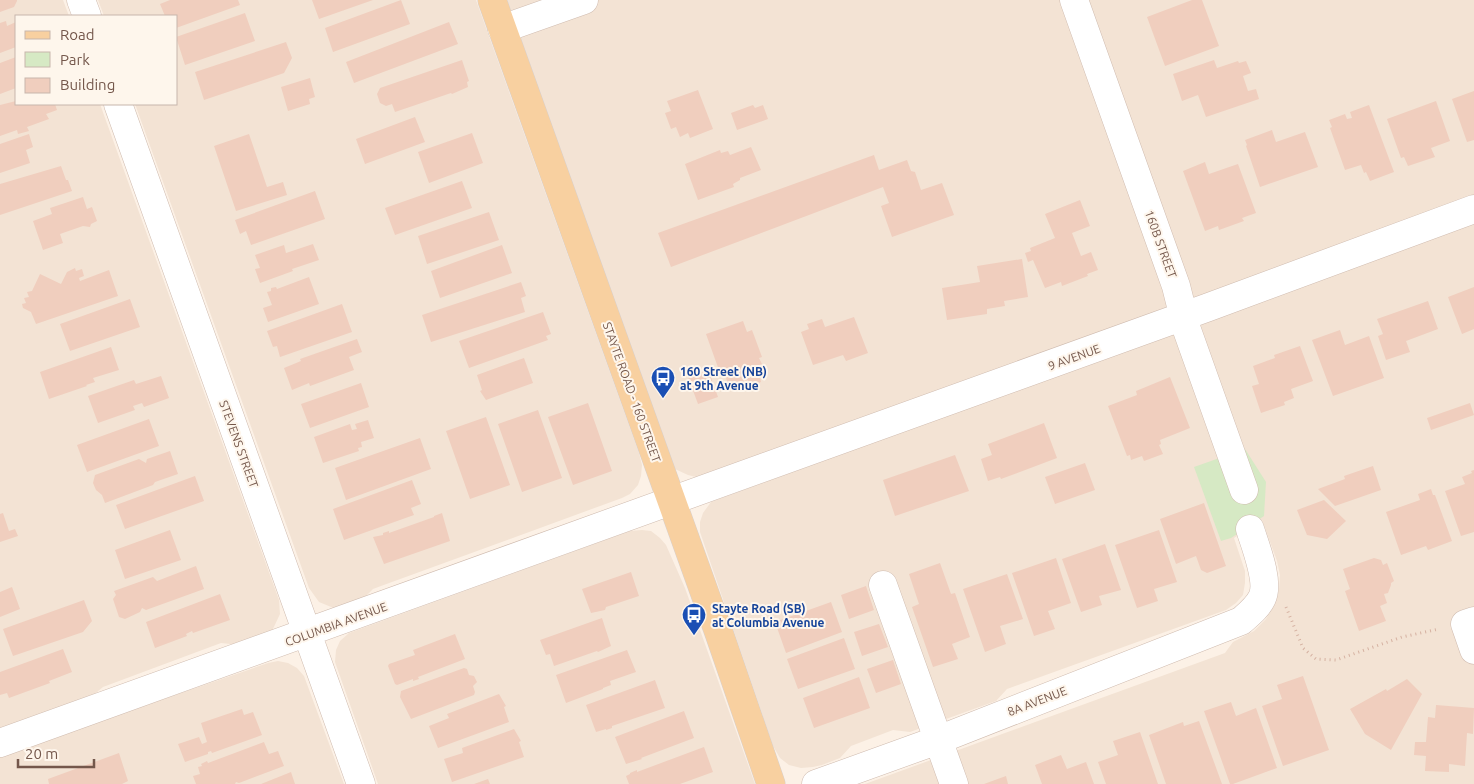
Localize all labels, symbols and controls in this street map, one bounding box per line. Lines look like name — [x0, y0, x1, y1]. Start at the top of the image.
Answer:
legend — [15, 15, 178, 105]
text: Road — [60, 26, 95, 43]
text: Park — [60, 51, 90, 68]
text: Building — [60, 76, 115, 93]
street label: 160B STREET — [1143, 208, 1179, 280]
street label: STAYTE ROAD - 160 STREET — [601, 320, 664, 464]
street label: 9 AVENUE — [1046, 341, 1102, 372]
bus stop icon: 160 Street (NB) at 9th Avenue — [650, 365, 676, 399]
place label: 160 Street (NB) at 9th Avenue — [680, 365, 767, 392]
street label: STEVENS STREET — [217, 398, 261, 490]
street label: COLUMBIA AVENUE — [283, 599, 389, 648]
bus stop icon: Stayte Road (SB) at Columbia Avenue — [681, 602, 707, 636]
place label: Stayte Road (SB) at Columbia Avenue — [712, 602, 825, 629]
street label: 8A AVENUE — [1006, 684, 1069, 718]
scale bar — [18, 736, 94, 768]
text: 20 m — [25, 745, 58, 762]

